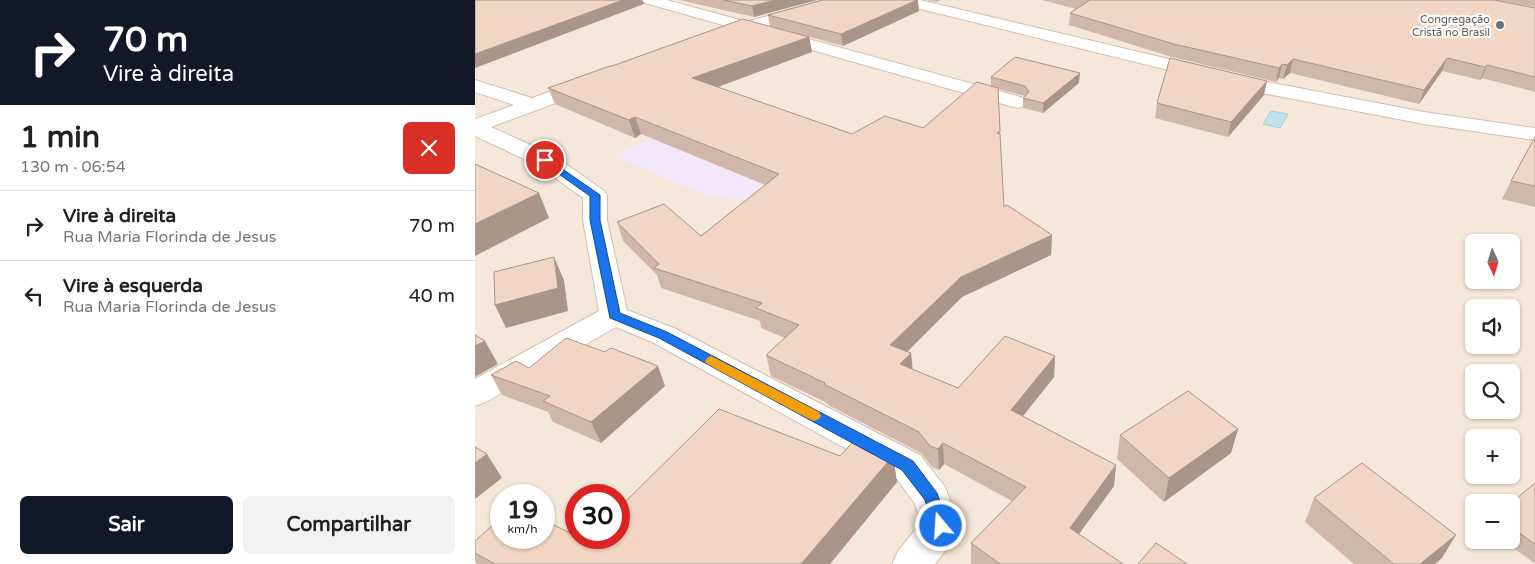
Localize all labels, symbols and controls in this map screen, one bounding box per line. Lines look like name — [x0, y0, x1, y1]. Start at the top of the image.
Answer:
place label: Congregação Cristã no Brasil — [1412, 13, 1490, 39]
text: 70 m — [103, 19, 188, 61]
marker: Congregação Cristã no Brasil — [1494, 19, 1506, 31]
icon: right — [20, 20, 85, 85]
text: Vire à direita — [103, 61, 234, 87]
text: 1 min — [20, 119, 100, 156]
button: close — [403, 122, 455, 174]
pin — [524, 139, 566, 181]
icon: arrive — [531, 146, 559, 174]
text: 130 m · 06:54 — [20, 157, 126, 177]
text: Vire à direita — [63, 205, 176, 227]
icon: right — [20, 212, 48, 240]
text: 70 m — [409, 215, 455, 237]
text: Rua Maria Florinda de Jesus — [63, 227, 276, 247]
north arrow — [1465, 234, 1520, 289]
map controls — [1465, 234, 1520, 549]
text: Vire à esquerda — [63, 275, 203, 297]
icon: left — [20, 282, 48, 310]
text: 40 m — [409, 285, 455, 307]
text: Rua Maria Florinda de Jesus — [63, 297, 276, 317]
button: sound — [1465, 299, 1520, 354]
button: search — [1465, 364, 1520, 419]
button: + — [1465, 429, 1520, 484]
speed limit sign: 30 — [565, 484, 630, 549]
button: − — [1465, 494, 1520, 549]
text: 19 — [507, 495, 538, 525]
button: Sair — [20, 496, 233, 554]
button: Compartilhar — [243, 496, 455, 554]
position arrow — [914, 499, 966, 551]
text: km/h — [507, 522, 538, 536]

